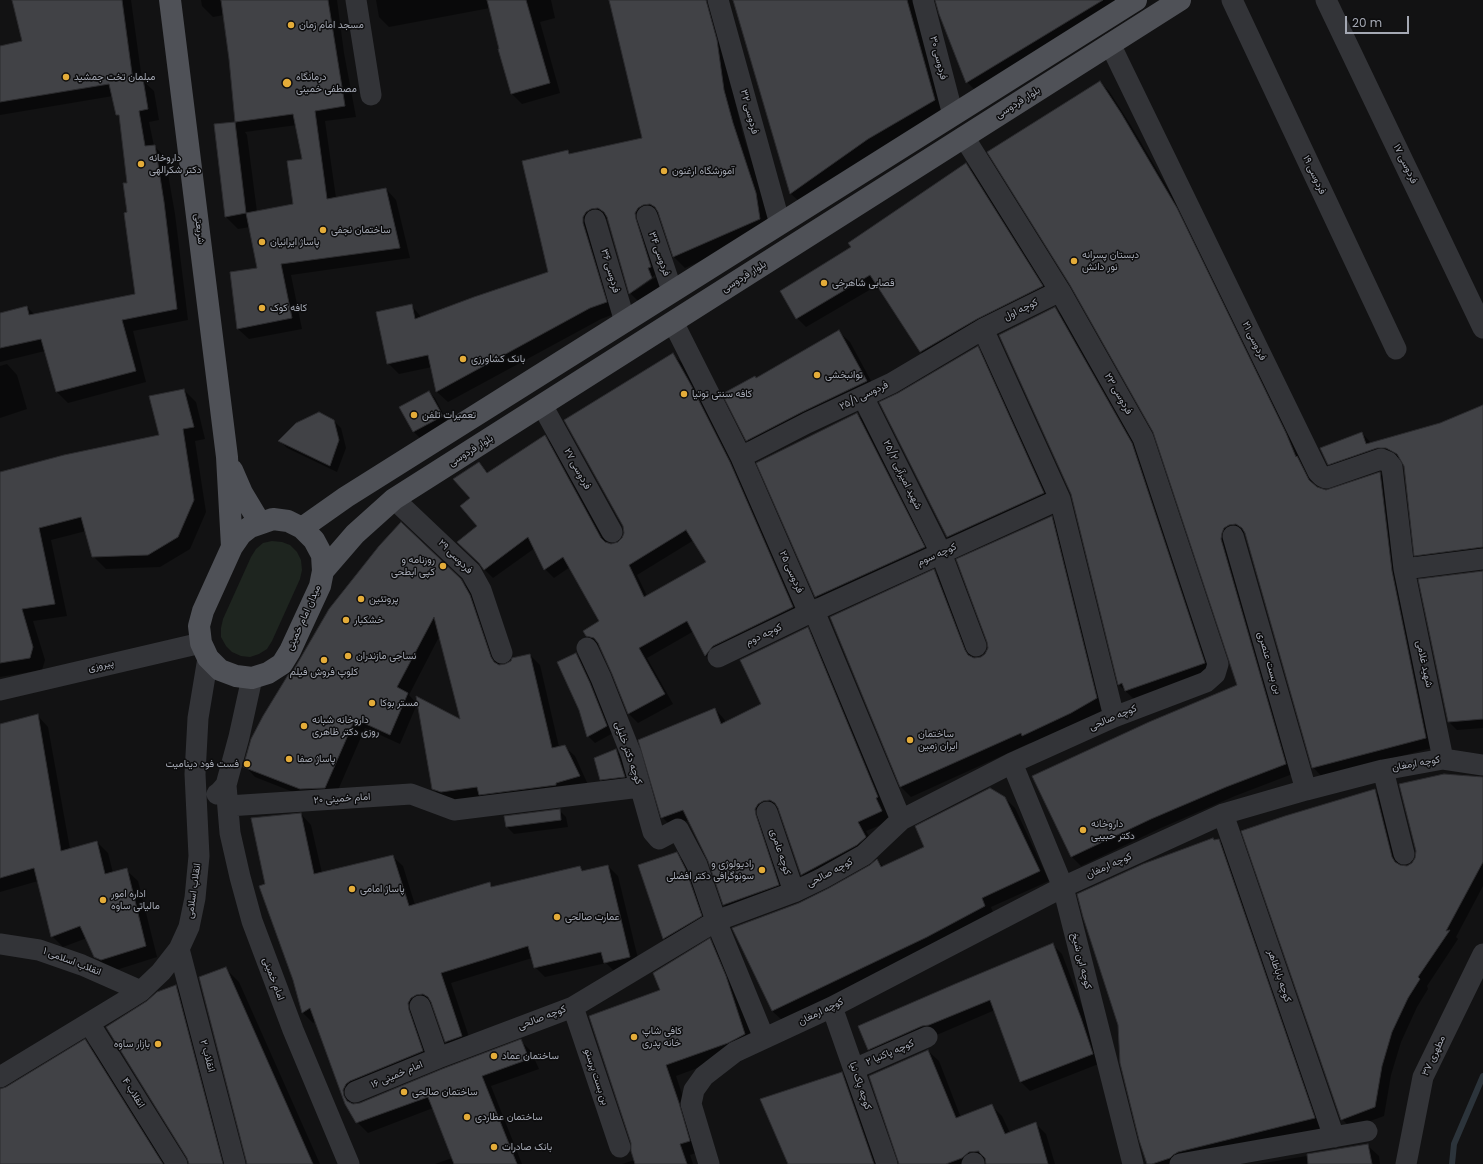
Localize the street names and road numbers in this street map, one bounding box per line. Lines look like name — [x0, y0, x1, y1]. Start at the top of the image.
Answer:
street label: فردوسی ۳۰ — [927, 35, 949, 81]
street label: بلوار فردوسی — [994, 85, 1042, 121]
street label: فردوسی ۳۲ — [737, 88, 761, 136]
street label: فردوسی ۱۷ — [1390, 142, 1420, 186]
street label: فردوسی ۱۹ — [1300, 154, 1328, 196]
street label: شریعتی — [191, 213, 207, 245]
street label: فردوسی ۳۴ — [646, 230, 672, 278]
street label: فردوسی ۳۶ — [598, 248, 622, 294]
street label: بلوار فردوسی — [720, 259, 768, 295]
street label: کوچه اول — [1002, 297, 1040, 323]
street label: فردوسی ۲۱ — [1239, 319, 1269, 363]
street label: فردوسی ۲۳ — [1101, 371, 1135, 417]
street label: فردوسی ۲۵/۱ — [838, 379, 890, 413]
street label: بلوار فردوسی — [447, 433, 495, 469]
street label: شهید امیرآبی ۲۵/۲ — [880, 438, 924, 512]
street label: فردوسی ۲۷ — [561, 446, 593, 492]
street label: فردوسی ۲۹ — [435, 537, 475, 577]
street label: کوچه سوم — [916, 541, 958, 569]
street label: فردوسی ۲۵ — [776, 549, 806, 595]
street label: میدان امام خمینی — [284, 583, 324, 653]
street label: کوچه دوم — [744, 621, 784, 649]
street label: بن بست عنصری — [1254, 630, 1284, 696]
street label: شهید غلامی — [1413, 639, 1435, 689]
street label: پیروزی — [87, 657, 115, 675]
street label: کوچه صالحی — [1087, 703, 1139, 733]
street label: کوچه دکتر خلیلی — [612, 720, 644, 786]
street label: کوچه ارمغان — [1391, 754, 1441, 774]
street label: امام خمینی ۲۰ — [313, 791, 371, 807]
street label: کوچه عامری — [767, 828, 793, 876]
street label: کوچه ارمغان — [1084, 851, 1134, 881]
street label: کوچه صالحی — [805, 856, 855, 890]
street label: انقلاب اسلامی — [184, 863, 204, 919]
street label: کوچه ابن شیخ — [1068, 932, 1094, 990]
street label: انقلاب اسلامی ۱ — [41, 945, 103, 979]
street label: کوچه باباطاهر — [1264, 948, 1294, 1004]
street label: امام خمینی — [259, 956, 287, 1002]
street label: کوچه ارمغان — [796, 996, 846, 1028]
street label: کوچه صالحی — [516, 1003, 568, 1033]
street label: مطهری ۳۷ — [1419, 1034, 1449, 1078]
street label: کوچه پاکنیا ۲ — [864, 1037, 916, 1069]
street label: انقلاب ۲ — [197, 1039, 217, 1073]
street label: بن بست پرستو — [581, 1047, 611, 1107]
street label: امام خمینی ۱۶ — [369, 1059, 425, 1091]
street label: کوچه پاک نیا — [846, 1061, 874, 1111]
street label: انقلاب ۴ — [119, 1076, 147, 1110]

